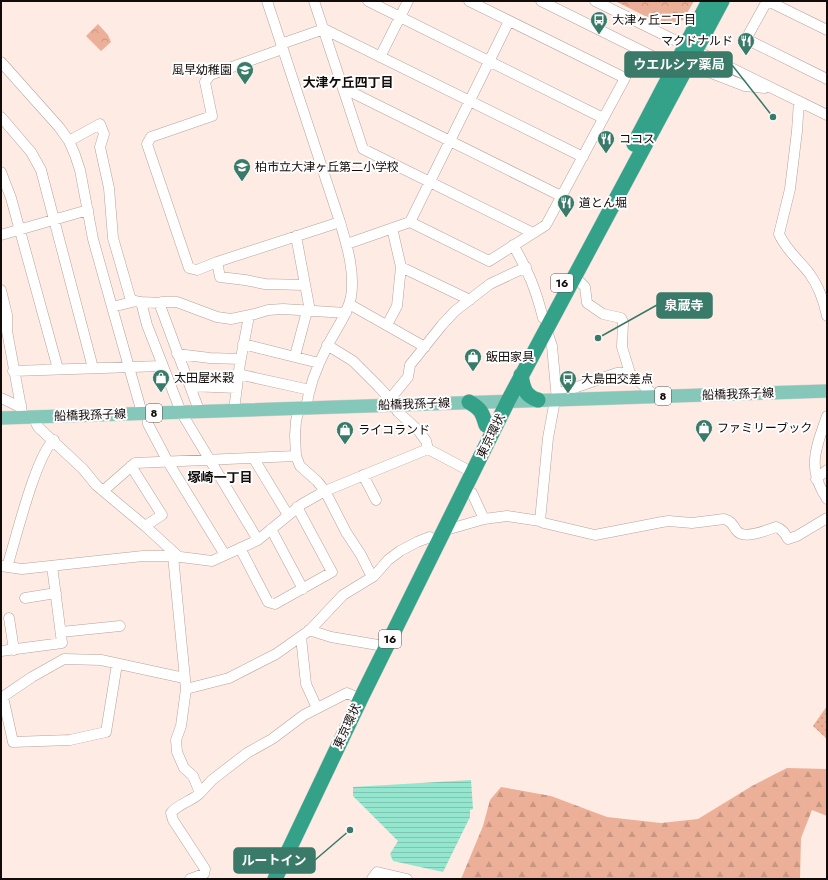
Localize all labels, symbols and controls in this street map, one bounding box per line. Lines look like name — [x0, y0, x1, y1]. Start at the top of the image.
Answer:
bus stop icon: 大津ヶ丘二丁目 — [589, 10, 609, 35]
place label: 大津ヶ丘二丁目 — [612, 11, 696, 29]
restaurant icon: マクドナルド — [736, 31, 756, 56]
place label: マクドナルド — [661, 32, 733, 50]
callout: ウエルシア薬局 — [625, 52, 732, 77]
text: ウエルシア薬局 — [633, 55, 725, 74]
school or university icon: 風早幼稚園 — [235, 60, 255, 85]
place label: 風早幼稚園 — [172, 61, 232, 79]
district label: 大津ケ丘四丁目 — [302, 73, 394, 92]
restaurant icon: ココス — [596, 129, 616, 154]
place label: ココス — [619, 130, 655, 148]
school or university icon: 柏市立大津ヶ丘第二小学校 — [232, 157, 252, 182]
place label: 柏市立大津ヶ丘第二小学校 — [255, 158, 399, 176]
restaurant icon: 道とん堀 — [556, 193, 576, 218]
place label: 道とん堀 — [579, 194, 627, 212]
road number: 16 — [551, 274, 573, 292]
callout: 泉蔵寺 — [657, 293, 712, 318]
text: 泉蔵寺 — [664, 296, 704, 315]
shop icon: 飯田家具 — [463, 347, 483, 372]
place label: 飯田家具 — [486, 348, 534, 366]
shop icon: 太田屋米穀 — [151, 368, 171, 393]
place label: 太田屋米穀 — [174, 369, 234, 387]
bus stop icon: 大島田交差点 — [558, 369, 578, 394]
place label: 大島田交差点 — [581, 370, 653, 388]
street label: 船橋我孫子線 — [702, 384, 774, 404]
road number: 8 — [655, 387, 671, 405]
street label: 船橋我孫子線 — [378, 394, 450, 414]
road number: 8 — [146, 404, 162, 422]
street label: 船橋我孫子線 — [54, 405, 126, 425]
street label: 東京環状 — [472, 410, 510, 462]
shop icon: ファミリーブック — [694, 418, 714, 443]
place label: ファミリーブック — [717, 419, 812, 437]
shop icon: ライコランド — [335, 420, 355, 445]
place label: ライコランド — [358, 421, 430, 439]
district label: 塚崎一丁目 — [187, 468, 253, 487]
road number: 16 — [379, 630, 401, 648]
street label: 東京環状 — [329, 700, 365, 752]
callout: ルートイン — [234, 848, 315, 873]
text: ルートイン — [241, 851, 307, 870]

